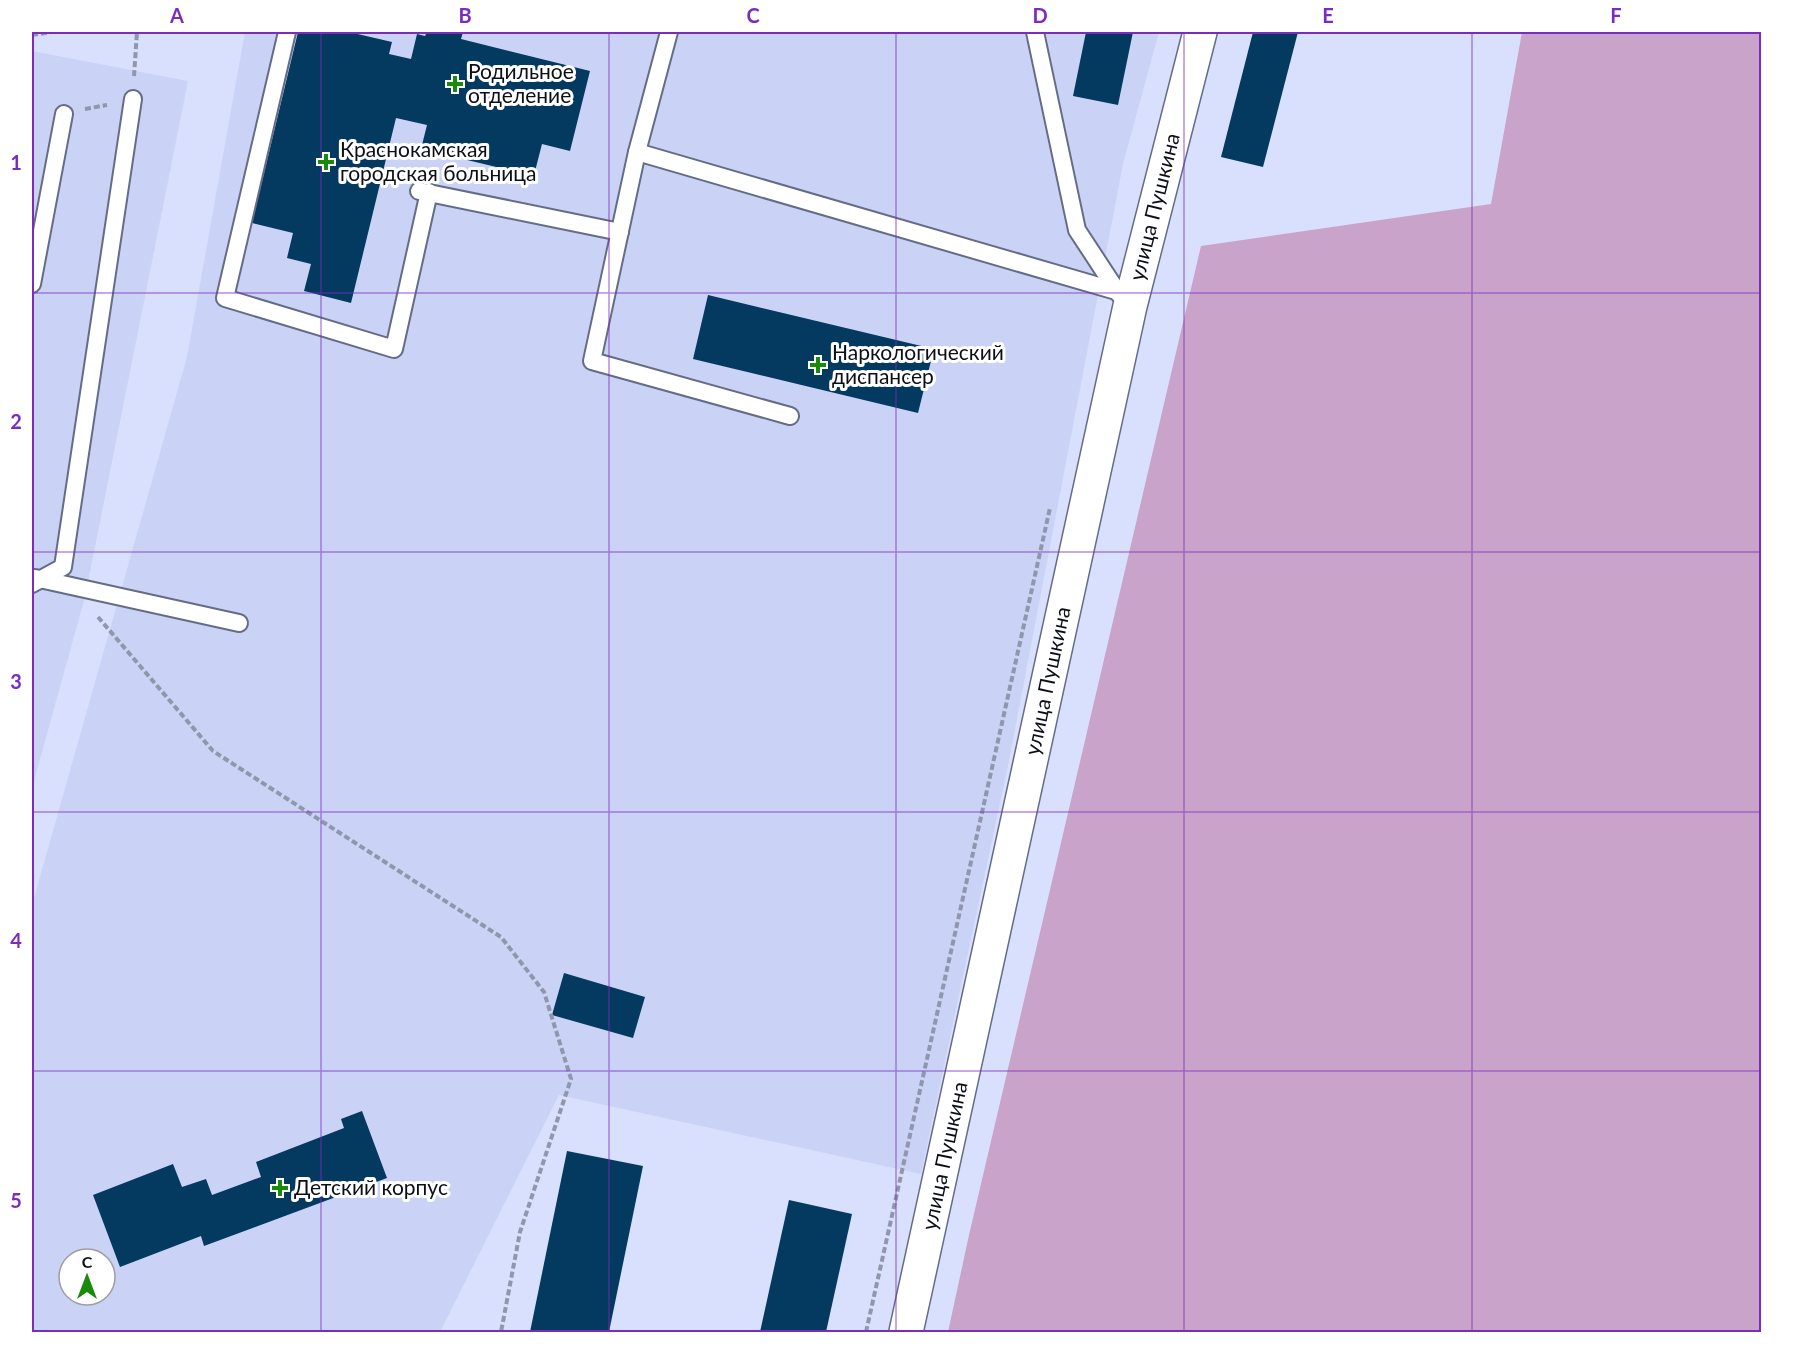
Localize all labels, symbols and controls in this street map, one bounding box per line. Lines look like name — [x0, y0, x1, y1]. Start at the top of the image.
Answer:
text: A — [169, 3, 184, 27]
text: B — [458, 3, 472, 27]
text: C — [746, 3, 760, 27]
text: D — [1032, 3, 1048, 27]
text: E — [1322, 3, 1334, 27]
text: F — [1610, 3, 1622, 27]
place label: Родильное отделение — [468, 58, 574, 107]
marker: Родильное отделение — [446, 75, 464, 93]
street label: улица Пушкина — [1123, 130, 1184, 283]
place label: Краснокамская городская больница — [340, 136, 536, 185]
text: 1 — [10, 150, 22, 174]
marker: Краснокамская городская больница — [317, 153, 335, 171]
place label: Наркологический диспансер — [832, 339, 1004, 388]
marker: Наркологический диспансер — [809, 356, 827, 374]
text: 2 — [10, 409, 22, 433]
street label: улица Пушкина — [1019, 604, 1074, 757]
text: 3 — [10, 669, 22, 693]
text: 4 — [10, 928, 22, 952]
street label: улица Пушкина — [916, 1079, 971, 1232]
place label: Детский корпус — [294, 1174, 448, 1199]
marker: Детский корпус — [271, 1179, 289, 1197]
text: 5 — [10, 1188, 22, 1212]
north arrow — [57, 1247, 117, 1307]
text: С — [82, 1252, 93, 1271]

